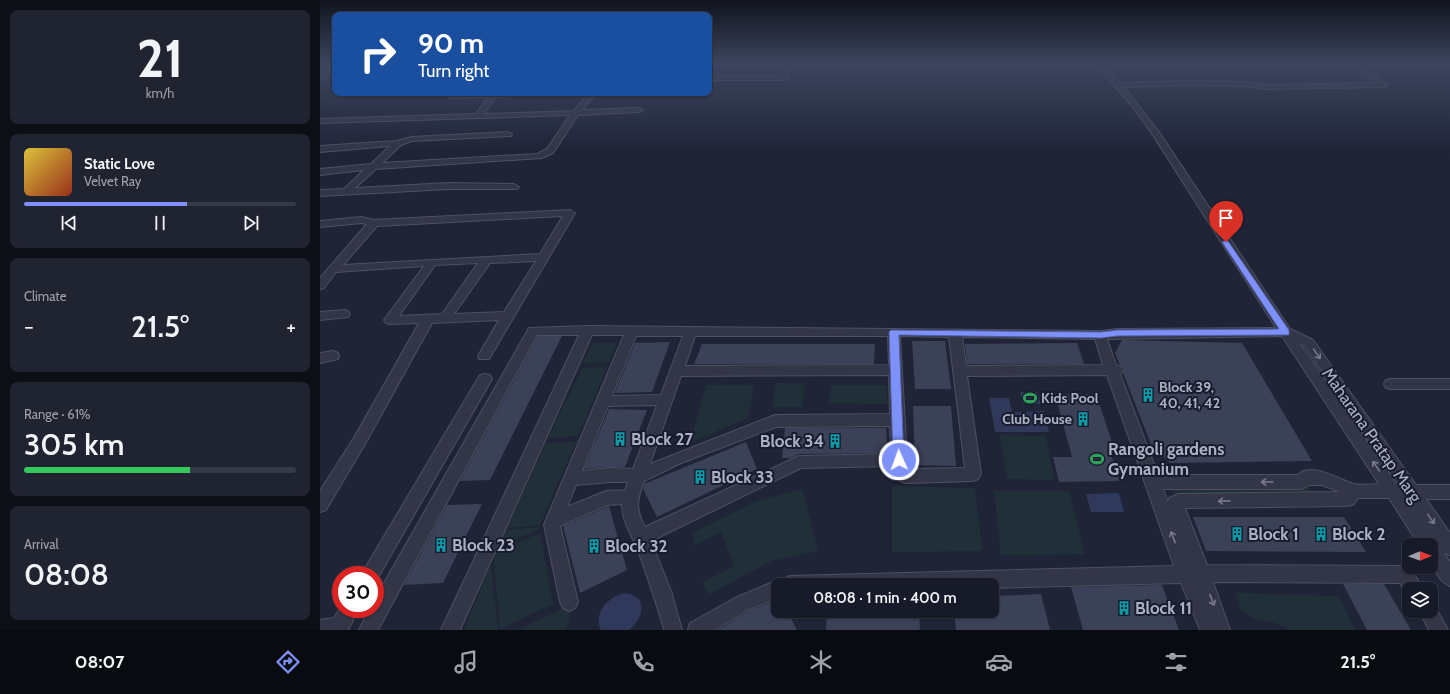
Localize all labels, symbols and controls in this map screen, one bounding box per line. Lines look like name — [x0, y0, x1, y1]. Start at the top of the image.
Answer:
text: 90 m — [418, 26, 484, 60]
text: 21 — [137, 27, 183, 90]
icon: right — [352, 28, 404, 80]
text: Turn right — [418, 60, 489, 82]
text: km/h — [146, 85, 174, 101]
text: Static Love — [84, 155, 155, 173]
text: Velvet Ray — [84, 173, 141, 189]
pin — [1209, 201, 1243, 242]
icon: arrive — [1215, 207, 1237, 229]
icon: previous — [58, 212, 80, 234]
icon: pause — [149, 212, 171, 234]
icon: next — [240, 212, 262, 234]
text: Climate — [24, 288, 66, 304]
text: 21.5° — [131, 308, 189, 345]
text: − — [24, 313, 34, 340]
text: + — [286, 313, 296, 340]
one-way arrow — [1313, 349, 1321, 360]
street label: Maharana Pratap Marg — [1318, 364, 1426, 507]
place label: Block 39, 40, 41, 42 — [1159, 378, 1220, 412]
building icon: Block 39, 40, 41, 42 — [1140, 387, 1156, 403]
place label: Kids Pool — [1041, 389, 1099, 407]
sports icon: Kids Pool — [1022, 390, 1038, 406]
text: Range · 61% — [24, 406, 91, 422]
place label: Club House — [1002, 410, 1072, 428]
building icon: Club House — [1075, 411, 1091, 427]
text: 305 km — [24, 426, 125, 463]
place label: Block 27 — [631, 429, 693, 449]
building icon: Block 27 — [612, 431, 628, 447]
place label: Block 34 — [760, 431, 824, 451]
building icon: Block 34 — [827, 433, 843, 449]
position arrow — [878, 439, 920, 481]
place label: Rangoli gardens Gymanium — [1108, 439, 1224, 479]
sports icon: Rangoli gardens Gymanium — [1089, 451, 1105, 467]
one-way arrow — [1372, 461, 1380, 472]
place label: Block 33 — [711, 467, 774, 487]
building icon: Block 33 — [692, 469, 708, 485]
one-way arrow — [1261, 478, 1274, 486]
one-way arrow — [1218, 497, 1231, 505]
one-way arrow — [1427, 513, 1435, 524]
place label: Block 1 — [1248, 524, 1299, 544]
place label: Block 2 — [1332, 524, 1385, 544]
building icon: Block 1 — [1229, 526, 1245, 542]
building icon: Block 2 — [1313, 526, 1329, 542]
one-way arrow — [1168, 532, 1176, 544]
place label: Block 23 — [452, 535, 515, 555]
text: Arrival — [24, 536, 59, 552]
place label: Block 32 — [605, 536, 668, 556]
building icon: Block 23 — [433, 537, 449, 553]
building icon: Block 32 — [586, 538, 602, 554]
north arrow — [1402, 538, 1438, 574]
map controls — [1402, 538, 1438, 618]
text: 08:08 — [24, 556, 109, 593]
speed limit sign: 30 — [332, 566, 384, 618]
button: layers — [1402, 582, 1438, 618]
text: 08:08 · 1 min · 400 m — [813, 589, 957, 607]
one-way arrow — [1208, 593, 1216, 605]
place label: Block 11 — [1135, 598, 1192, 618]
building icon: Block 11 — [1116, 600, 1132, 616]
icon: directions — [274, 648, 302, 676]
icon: music — [452, 648, 480, 676]
icon: phone — [629, 648, 657, 676]
icon: climate — [807, 648, 835, 676]
icon: car — [985, 648, 1013, 676]
icon: filters — [1162, 648, 1190, 676]
text: 08:07 — [75, 651, 124, 673]
text: 21.5° — [1340, 651, 1375, 673]

